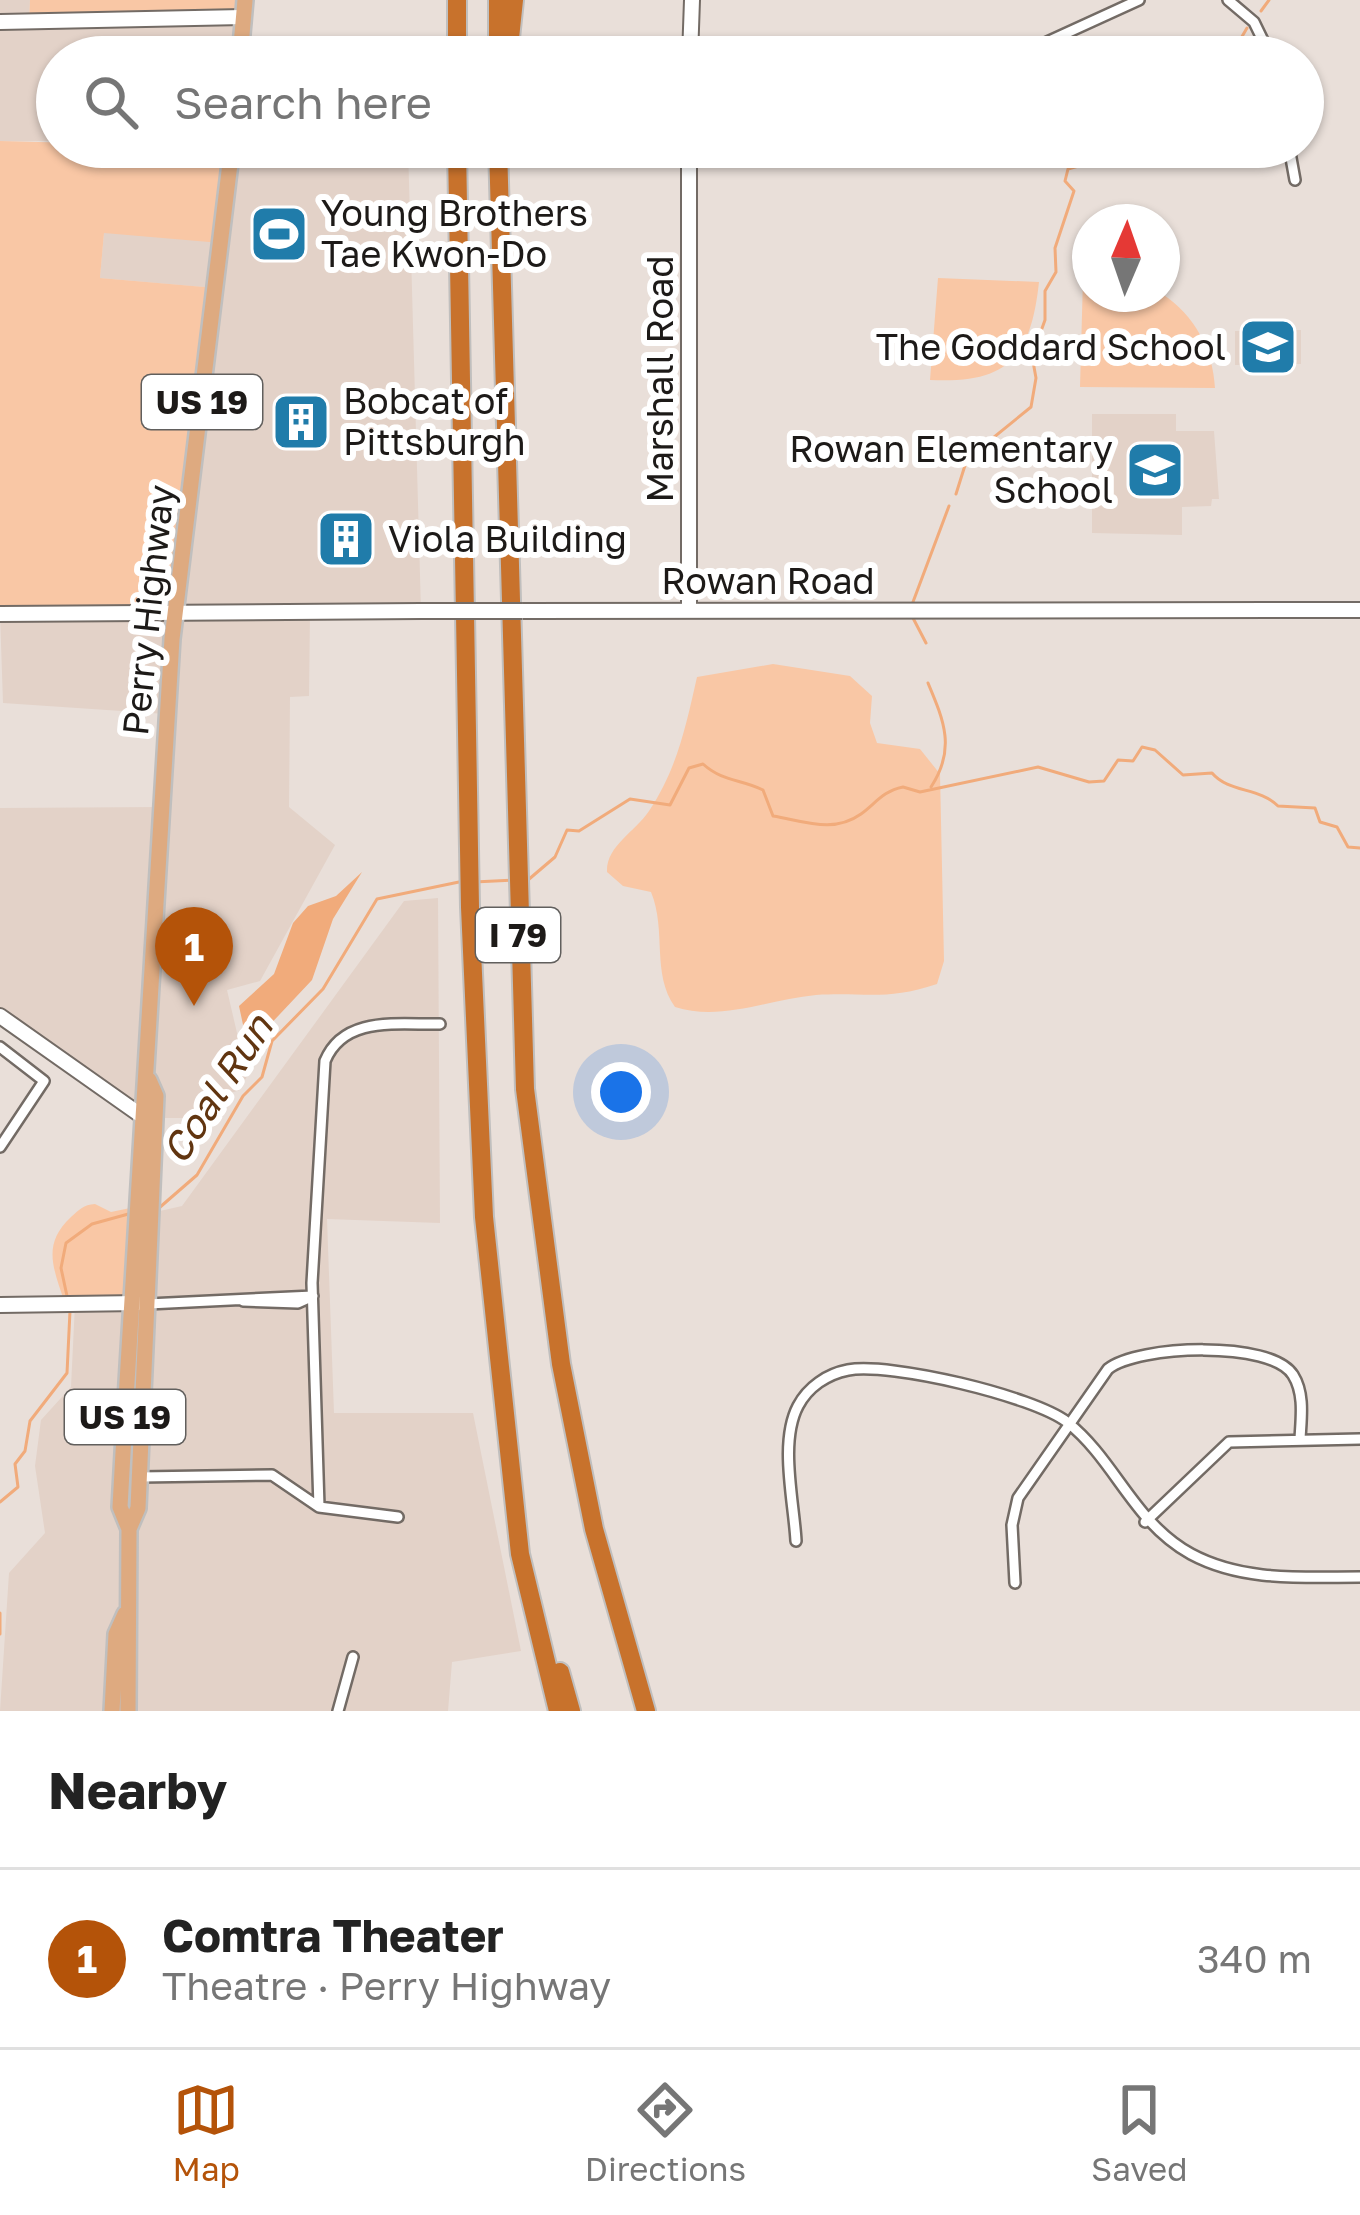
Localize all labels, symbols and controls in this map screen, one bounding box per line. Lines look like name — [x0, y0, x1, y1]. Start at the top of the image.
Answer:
search box — [36, 36, 1324, 168]
icon: search — [78, 69, 144, 135]
text: Search here — [174, 75, 432, 129]
place label: Young Brothers Tae Kwon-Do — [321, 191, 588, 275]
sports icon: Young Brothers Tae Kwon-Do — [248, 203, 310, 265]
north arrow — [1072, 204, 1180, 312]
street label: Marshall Road — [638, 255, 681, 503]
school or university icon: The Goddard School — [1237, 316, 1299, 378]
place label: The Goddard School — [876, 325, 1226, 368]
road number: US 19 — [142, 375, 262, 429]
place label: Bobcat of Pittsburgh — [343, 379, 526, 463]
building icon: Bobcat of Pittsburgh — [270, 391, 332, 453]
place label: Rowan Elementary School — [789, 427, 1113, 511]
school or university icon: Rowan Elementary School — [1124, 439, 1186, 501]
street label: Perry Highway — [113, 483, 182, 737]
building icon: Viola Building — [315, 508, 377, 570]
place label: Viola Building — [388, 517, 627, 560]
street label: Rowan Road — [661, 559, 875, 602]
pin: 1 — [155, 907, 233, 1006]
road number: I 79 — [476, 908, 560, 962]
water label: Coal Run — [151, 1004, 283, 1172]
your location — [591, 1062, 651, 1122]
road number: US 19 — [65, 1390, 185, 1444]
text: Nearby — [48, 1759, 227, 1820]
text: Comtra Theater — [162, 1908, 504, 1962]
text: 1 — [77, 1935, 97, 1982]
text: 340 m — [1197, 1935, 1312, 1982]
text: Theatre · Perry Highway — [162, 1962, 611, 2009]
tab: Map — [173, 2077, 240, 2188]
tab: Directions — [585, 2077, 746, 2188]
tab: Saved — [1091, 2077, 1187, 2188]

